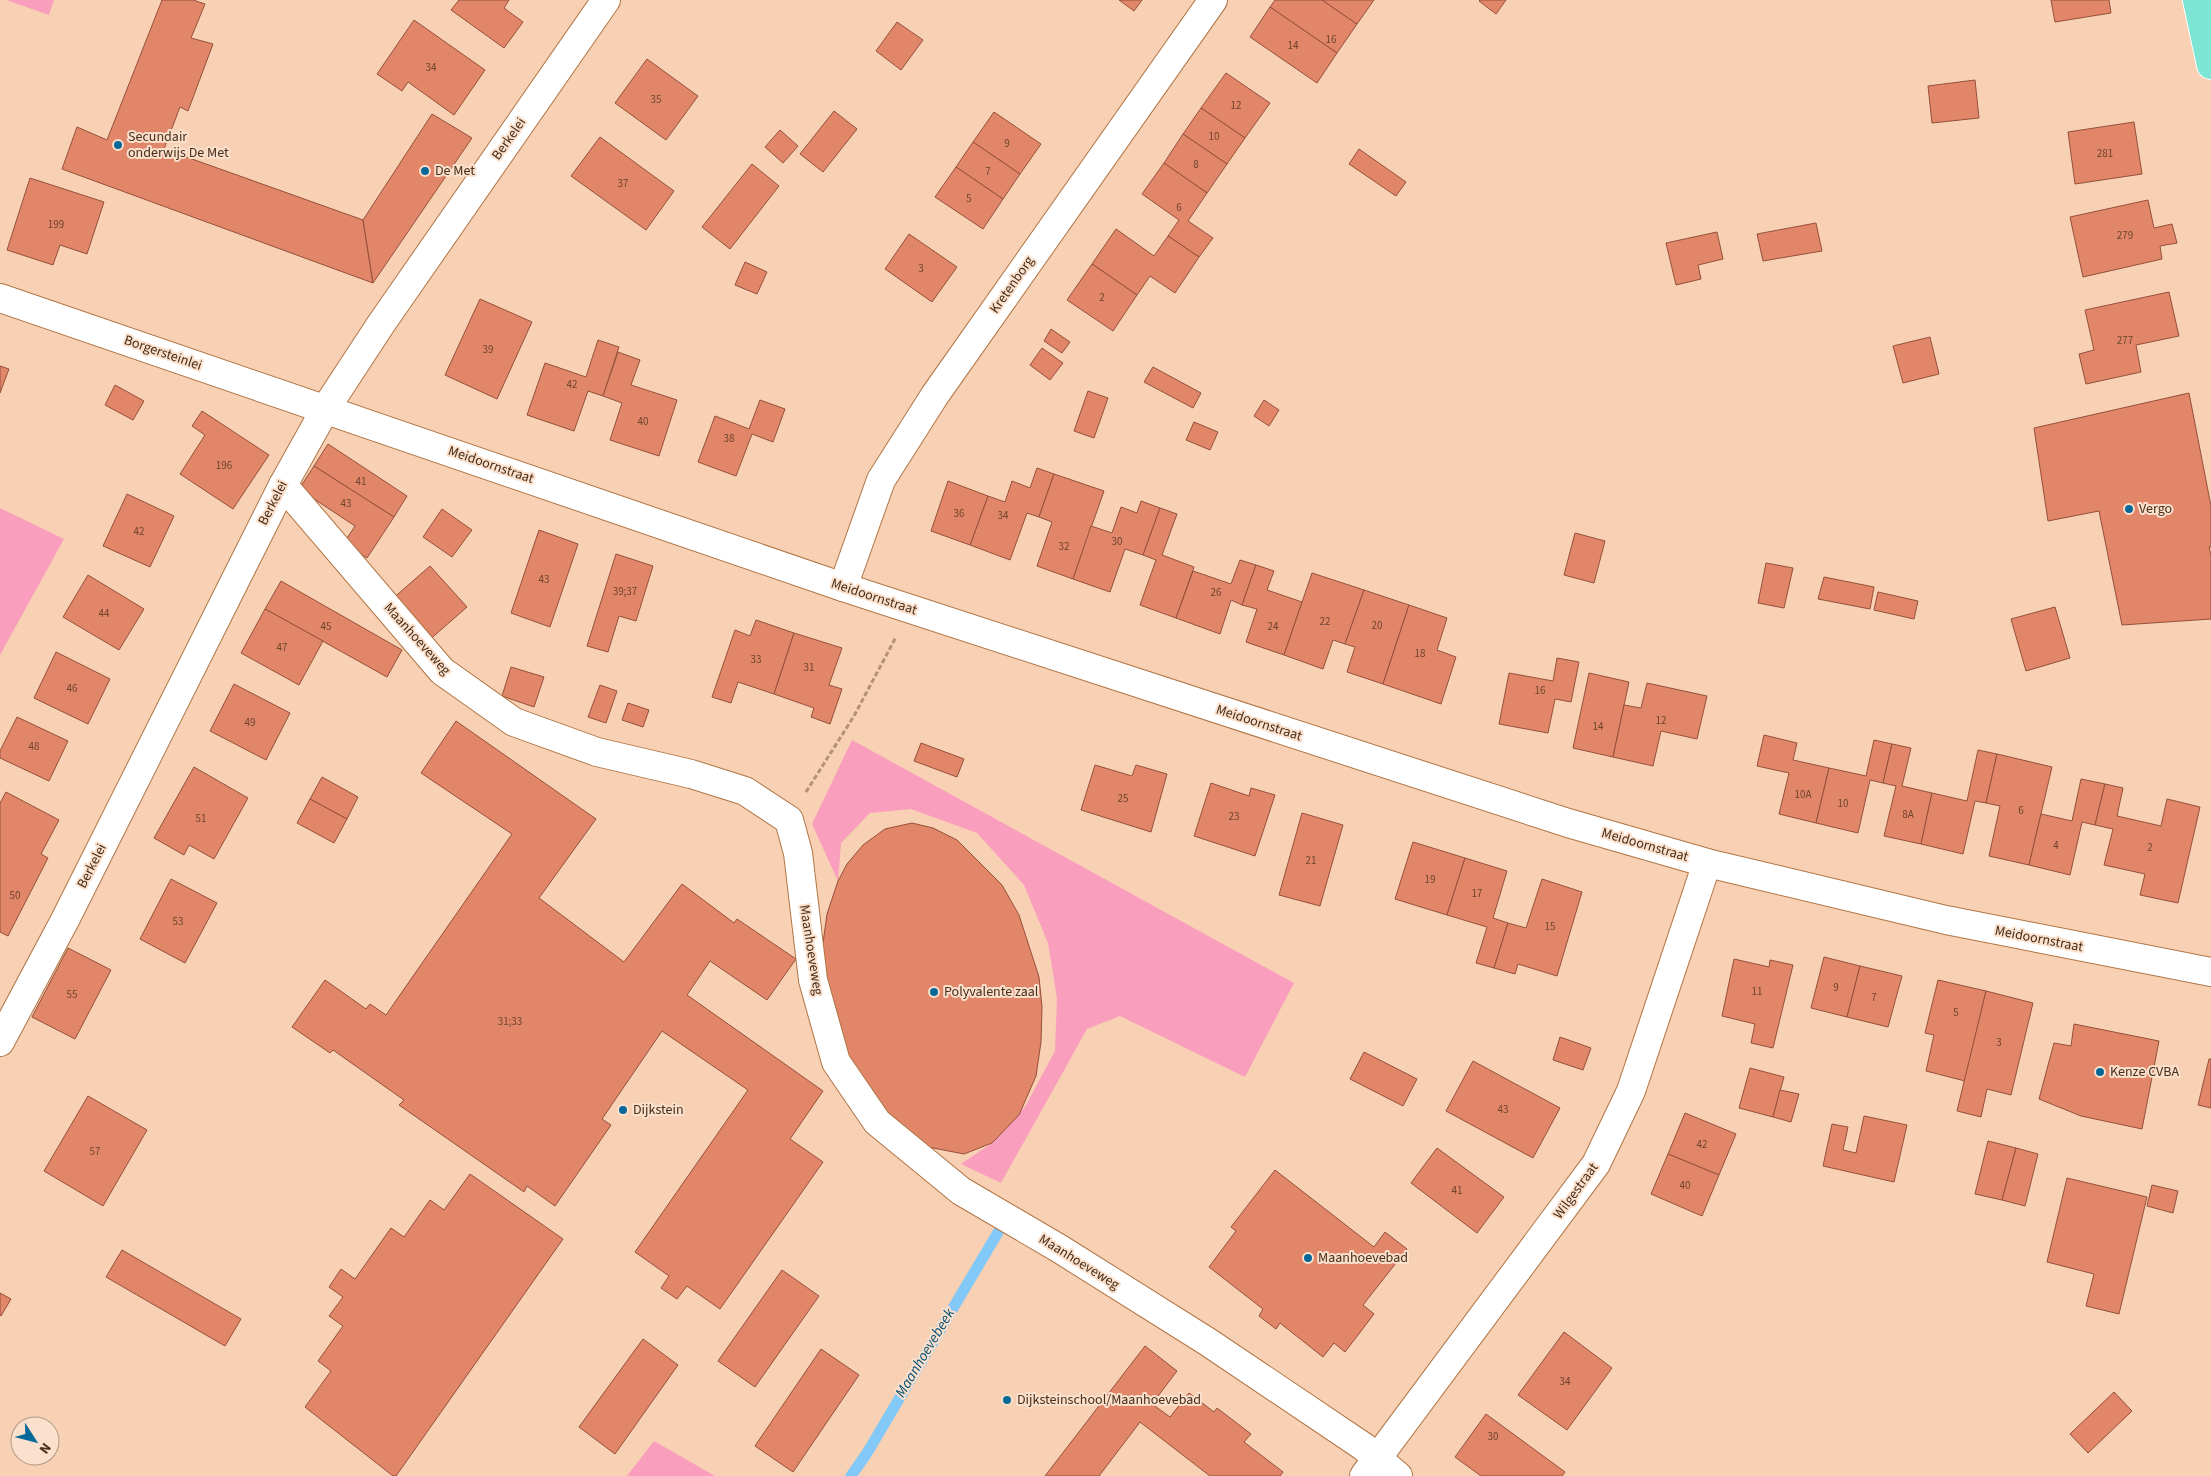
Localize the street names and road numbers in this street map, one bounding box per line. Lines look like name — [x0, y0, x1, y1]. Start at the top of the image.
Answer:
street label: Berkelei — [487, 114, 531, 164]
street label: Kretenborg — [985, 252, 1039, 318]
street label: Borgersteinlei — [121, 330, 205, 376]
street label: Meidoornstraat — [445, 441, 537, 489]
street label: Berkelei — [253, 477, 293, 529]
street label: Meidoornstraat — [828, 574, 920, 620]
street label: Maanhoeveweg — [379, 598, 455, 680]
street label: Meidoornstraat — [1213, 700, 1305, 746]
street label: Meidoornstraat — [1599, 823, 1691, 867]
street label: Berkelei — [72, 840, 112, 892]
street label: Maanhoeveweg — [794, 903, 828, 997]
street label: Meidoornstraat — [1993, 921, 2085, 957]
street label: Wilgestraat — [1549, 1158, 1603, 1223]
street label: Maanhoeveweg — [1035, 1229, 1123, 1295]

